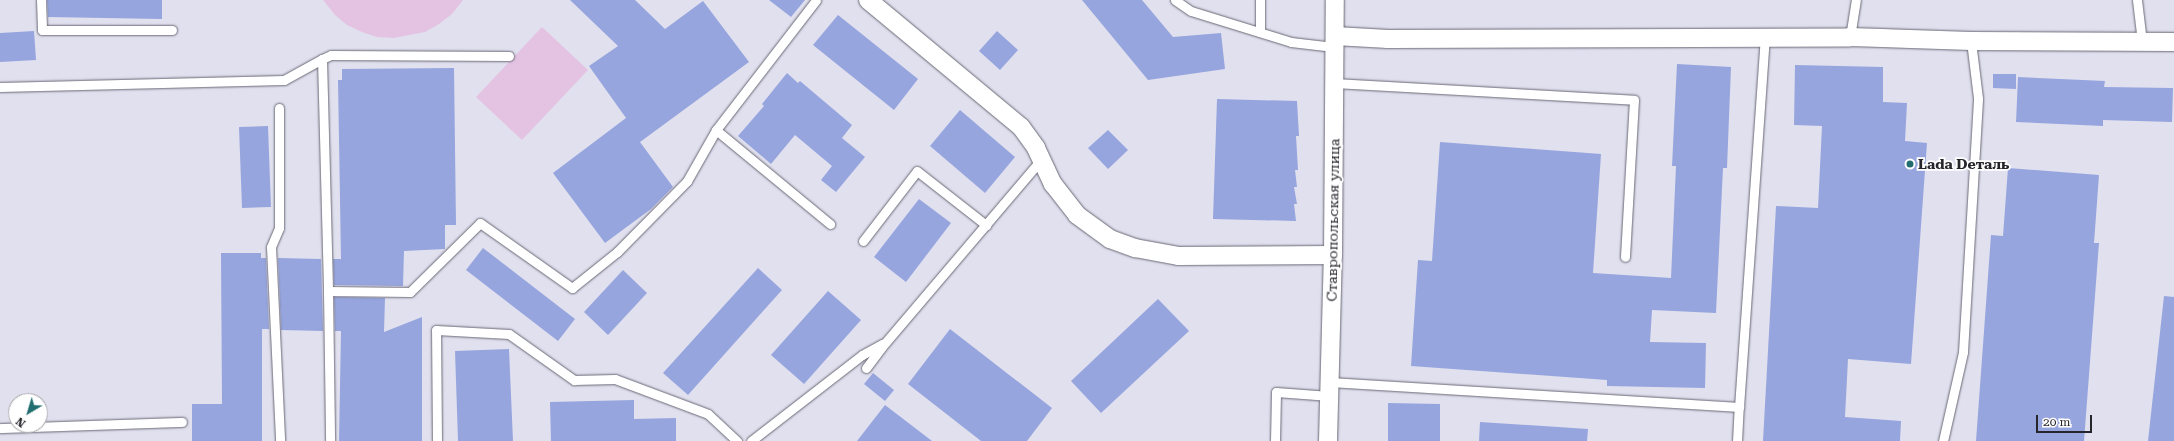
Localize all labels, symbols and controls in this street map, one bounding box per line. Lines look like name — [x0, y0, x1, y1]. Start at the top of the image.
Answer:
street label: Ставропольская улица — [1323, 138, 1343, 302]
place label: Lada Dеталь — [1918, 156, 2009, 172]
marker: Lada Dеталь — [1905, 159, 1915, 169]
north arrow — [8, 393, 48, 433]
scale bar — [2038, 407, 2094, 433]
text: N — [14, 414, 28, 430]
text: 20 m — [2043, 415, 2070, 429]

